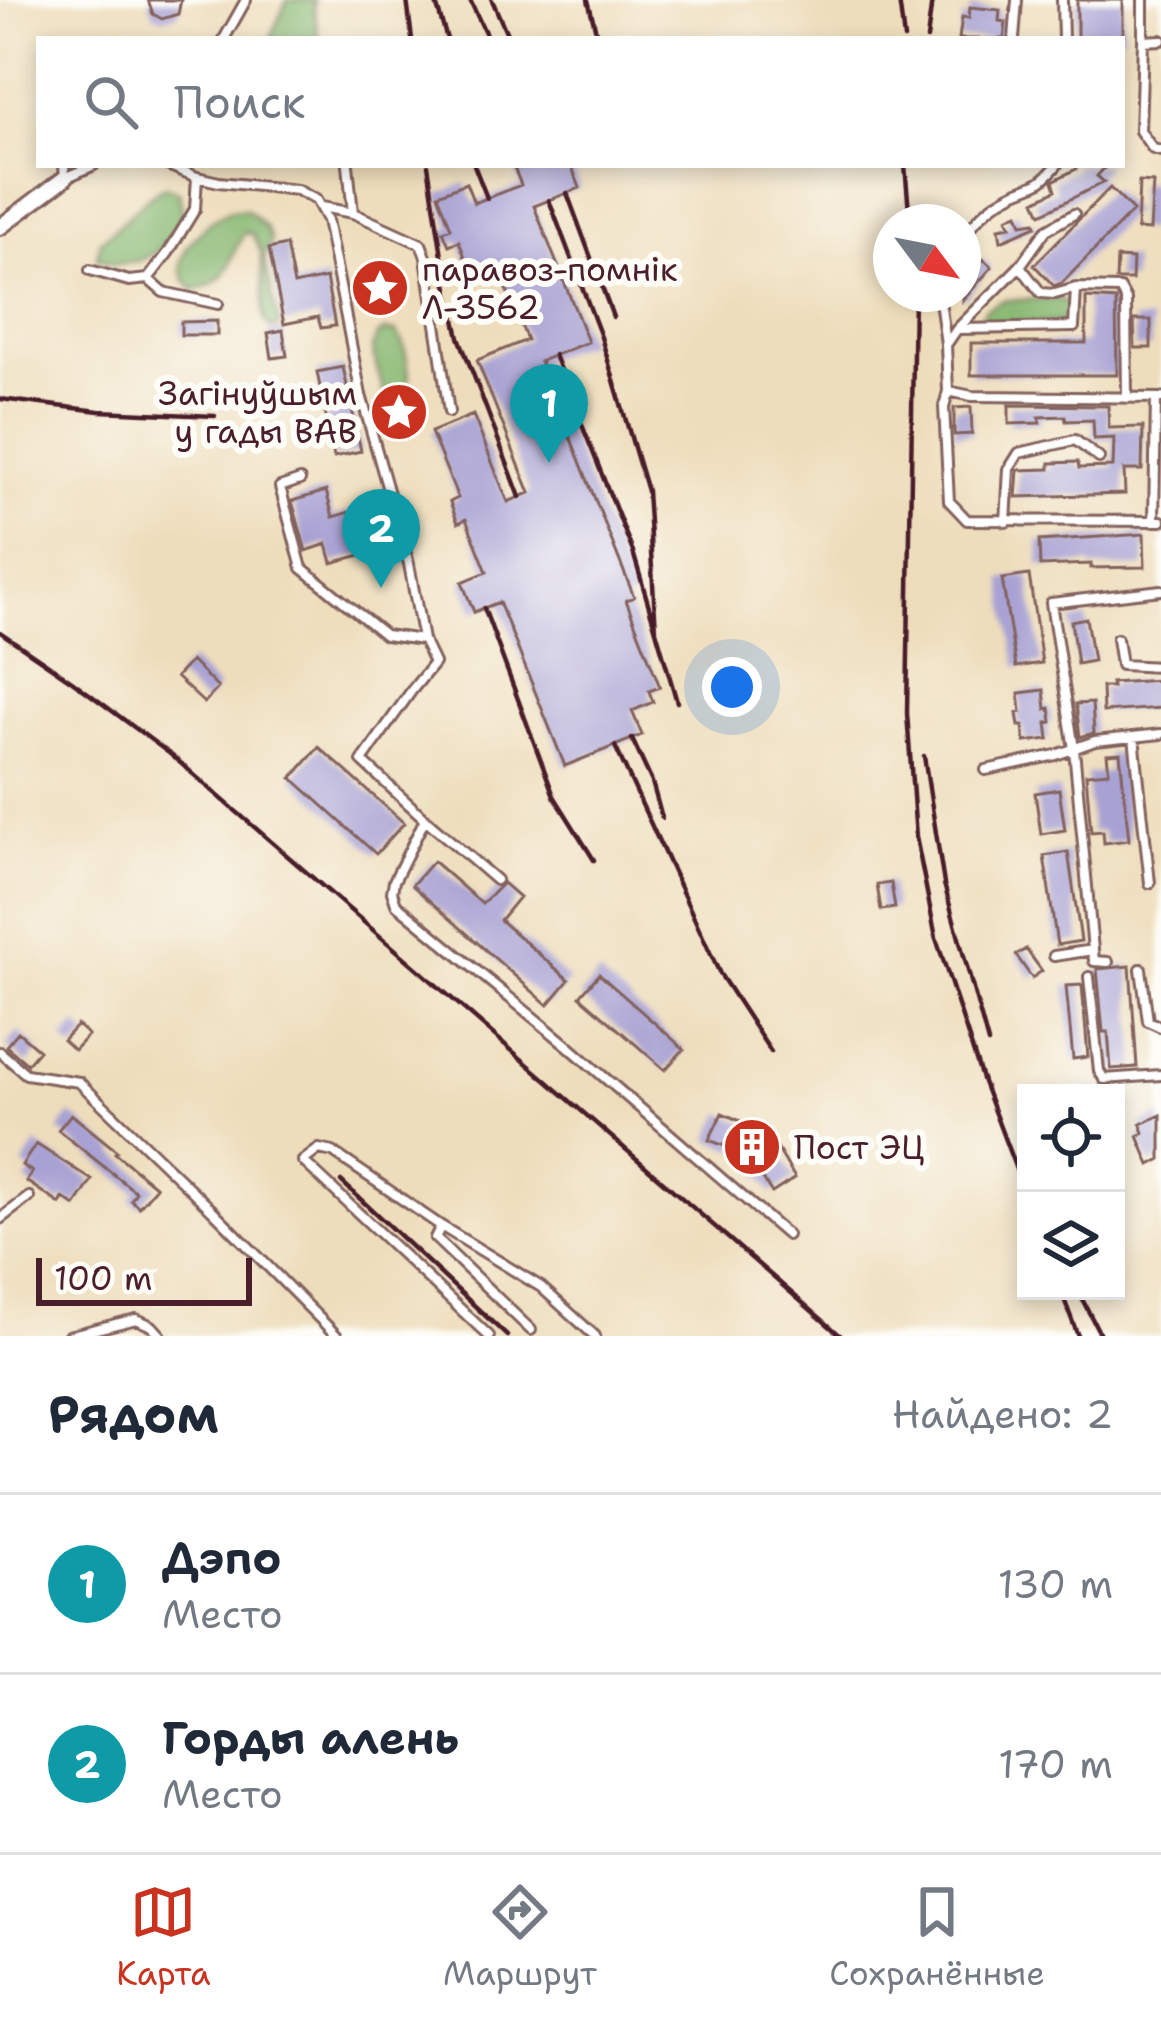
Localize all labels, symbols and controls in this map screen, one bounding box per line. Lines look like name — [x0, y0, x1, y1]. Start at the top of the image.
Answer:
search box — [36, 36, 1125, 168]
icon: search — [78, 69, 144, 135]
text: Поиск — [174, 72, 305, 132]
north arrow — [873, 204, 981, 312]
place label: паравоз-помнік Л-3562 — [422, 247, 677, 330]
place icon: паравоз-помнік Л-3562 — [349, 257, 411, 319]
pin: 1 — [510, 364, 588, 463]
place label: Загінуўшым у гады ВАВ — [158, 371, 357, 454]
place icon: Загінуўшым у гады ВАВ — [368, 381, 430, 443]
pin: 2 — [342, 489, 420, 588]
your location — [702, 657, 762, 717]
map controls — [1017, 1084, 1125, 1300]
button: locate — [1017, 1084, 1125, 1192]
building icon: Пост ЭЦ — [721, 1116, 783, 1178]
place label: Пост ЭЦ — [794, 1125, 924, 1170]
button: layers — [1017, 1192, 1125, 1300]
scale bar — [36, 1252, 252, 1305]
text: 100 m — [54, 1256, 153, 1301]
text: Рядом — [48, 1380, 219, 1448]
text: Найдено: 2 — [892, 1388, 1113, 1440]
text: Дэпо — [162, 1528, 281, 1588]
text: 1 — [78, 1558, 96, 1610]
text: 130 m — [998, 1558, 1113, 1610]
text: Место — [162, 1588, 283, 1640]
text: Горды алень — [162, 1708, 459, 1768]
text: 2 — [73, 1738, 101, 1790]
text: 170 m — [998, 1738, 1113, 1790]
text: Место — [162, 1768, 283, 1820]
tab: Карта — [116, 1879, 211, 1996]
tab: Маршрут — [443, 1879, 597, 1996]
tab: Сохранённые — [829, 1879, 1045, 1996]

